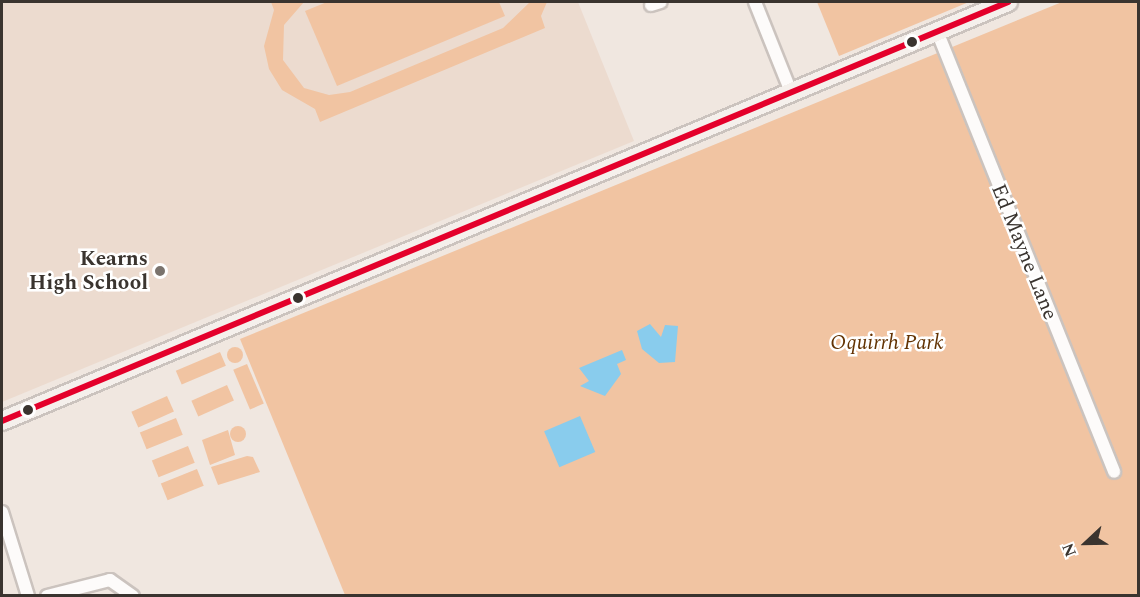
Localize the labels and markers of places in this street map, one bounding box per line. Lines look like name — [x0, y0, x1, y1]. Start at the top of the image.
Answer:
unlabelled marker — [906, 36, 918, 48]
place label: Kearns High School — [29, 246, 148, 296]
marker: Kearns High School — [153, 264, 167, 278]
unlabelled marker — [292, 292, 304, 304]
unlabelled marker — [22, 404, 34, 416]

